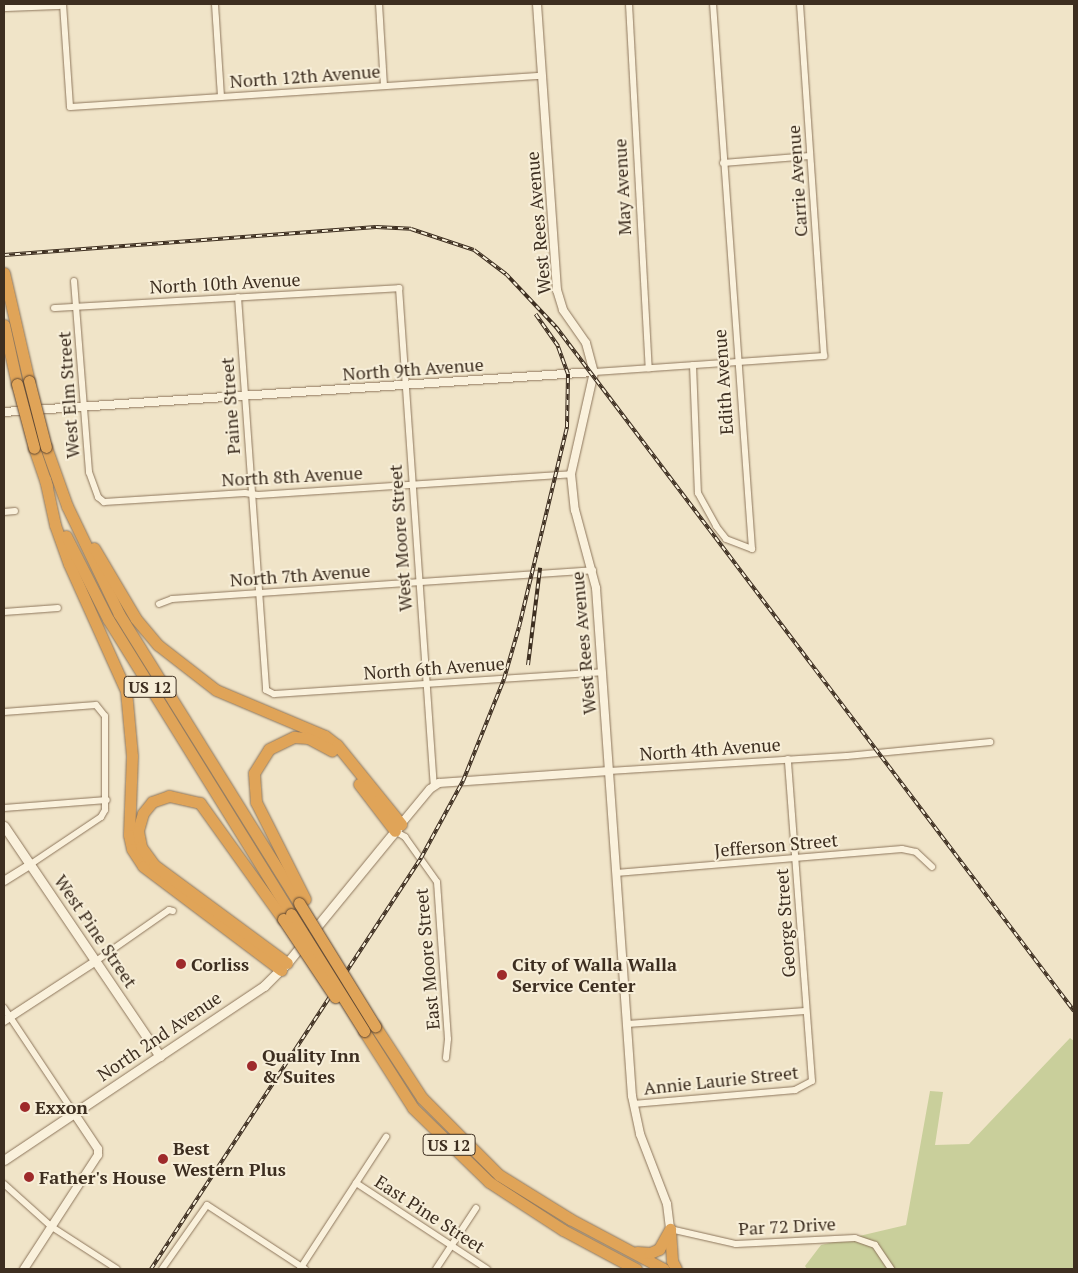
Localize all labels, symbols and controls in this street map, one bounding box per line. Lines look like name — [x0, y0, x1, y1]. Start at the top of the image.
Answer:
street label: North 12th Avenue — [229, 60, 381, 92]
street label: Carrie Avenue — [782, 124, 812, 238]
street label: May Avenue — [609, 138, 635, 236]
street label: West Rees Avenue — [521, 150, 555, 296]
street label: North 10th Avenue — [149, 268, 301, 298]
street label: Edith Avenue — [709, 328, 737, 436]
street label: West Elm Street — [53, 331, 83, 459]
street label: North 9th Avenue — [342, 353, 484, 385]
street label: Paine Street — [216, 357, 244, 455]
street label: North 8th Avenue — [221, 462, 363, 490]
street label: West Moore Street — [384, 464, 416, 612]
street label: North 7th Avenue — [229, 559, 371, 591]
street label: West Rees Avenue — [566, 570, 600, 716]
street label: North 6th Avenue — [363, 652, 505, 684]
road number: US 12 — [122, 674, 178, 700]
street label: North 4th Avenue — [639, 733, 781, 765]
street label: Jefferson Street — [713, 829, 839, 861]
street label: George Street — [770, 868, 800, 978]
street label: West Pine Street — [50, 870, 142, 992]
street label: East Moore Street — [410, 887, 444, 1031]
place label: Corliss — [191, 953, 249, 975]
place label: City of Walla Walla Service Center — [512, 954, 677, 996]
marker: Corliss — [175, 958, 187, 970]
marker: City of Walla Walla Service Center — [496, 969, 508, 981]
street label: North 2nd Avenue — [93, 986, 225, 1086]
place label: Quality Inn & Suites — [262, 1045, 360, 1088]
marker: Quality Inn & Suites — [246, 1060, 258, 1072]
street label: Annie Laurie Street — [642, 1061, 800, 1099]
place label: Exxon — [35, 1096, 88, 1118]
marker: Exxon — [19, 1101, 31, 1113]
road number: US 12 — [422, 1132, 476, 1158]
place label: Best Western Plus — [173, 1138, 286, 1180]
marker: Best Western Plus — [157, 1153, 169, 1165]
place label: Father's House — [39, 1166, 166, 1188]
street label: East Pine Street — [371, 1170, 489, 1258]
marker: Father's House — [23, 1171, 35, 1183]
street label: Par 72 Drive — [738, 1213, 836, 1239]

